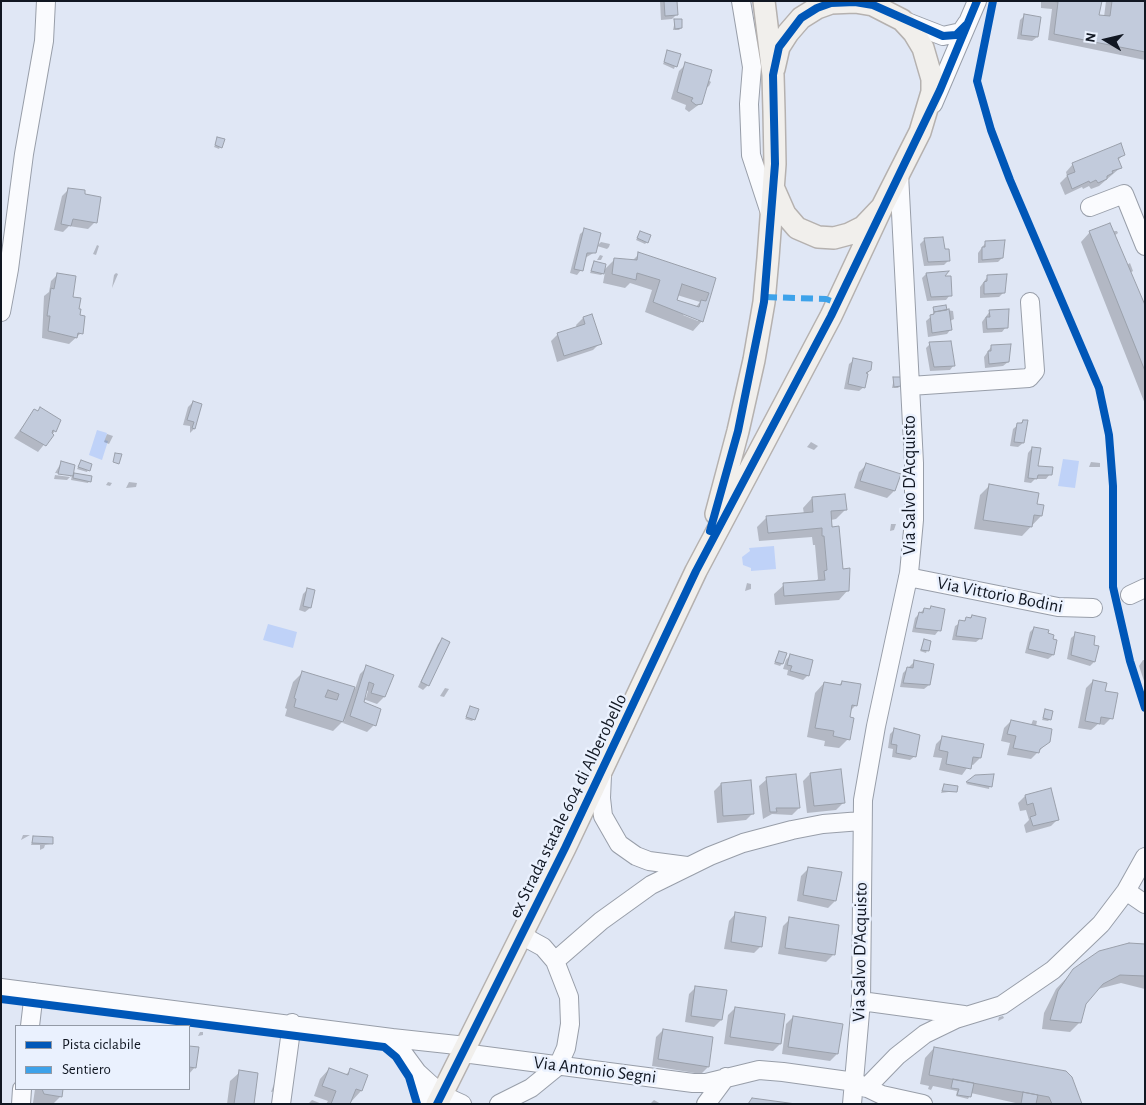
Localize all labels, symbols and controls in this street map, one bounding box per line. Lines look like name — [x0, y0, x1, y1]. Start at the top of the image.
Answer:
north arrow — [1081, 15, 1131, 65]
text: N — [1084, 32, 1099, 44]
street label: Via Salvo D'Acquisto — [899, 415, 921, 555]
street label: Via Vittorio Bodini — [935, 572, 1065, 618]
street label: ex Strada statale 604 di Alberobello — [504, 690, 632, 922]
street label: Via Salvo D'Acquisto — [848, 882, 872, 1022]
legend — [15, 1025, 190, 1090]
text: Pista ciclabile — [62, 1037, 141, 1052]
street label: Via Antonio Segni — [532, 1052, 658, 1088]
text: Sentiero — [62, 1062, 111, 1077]

